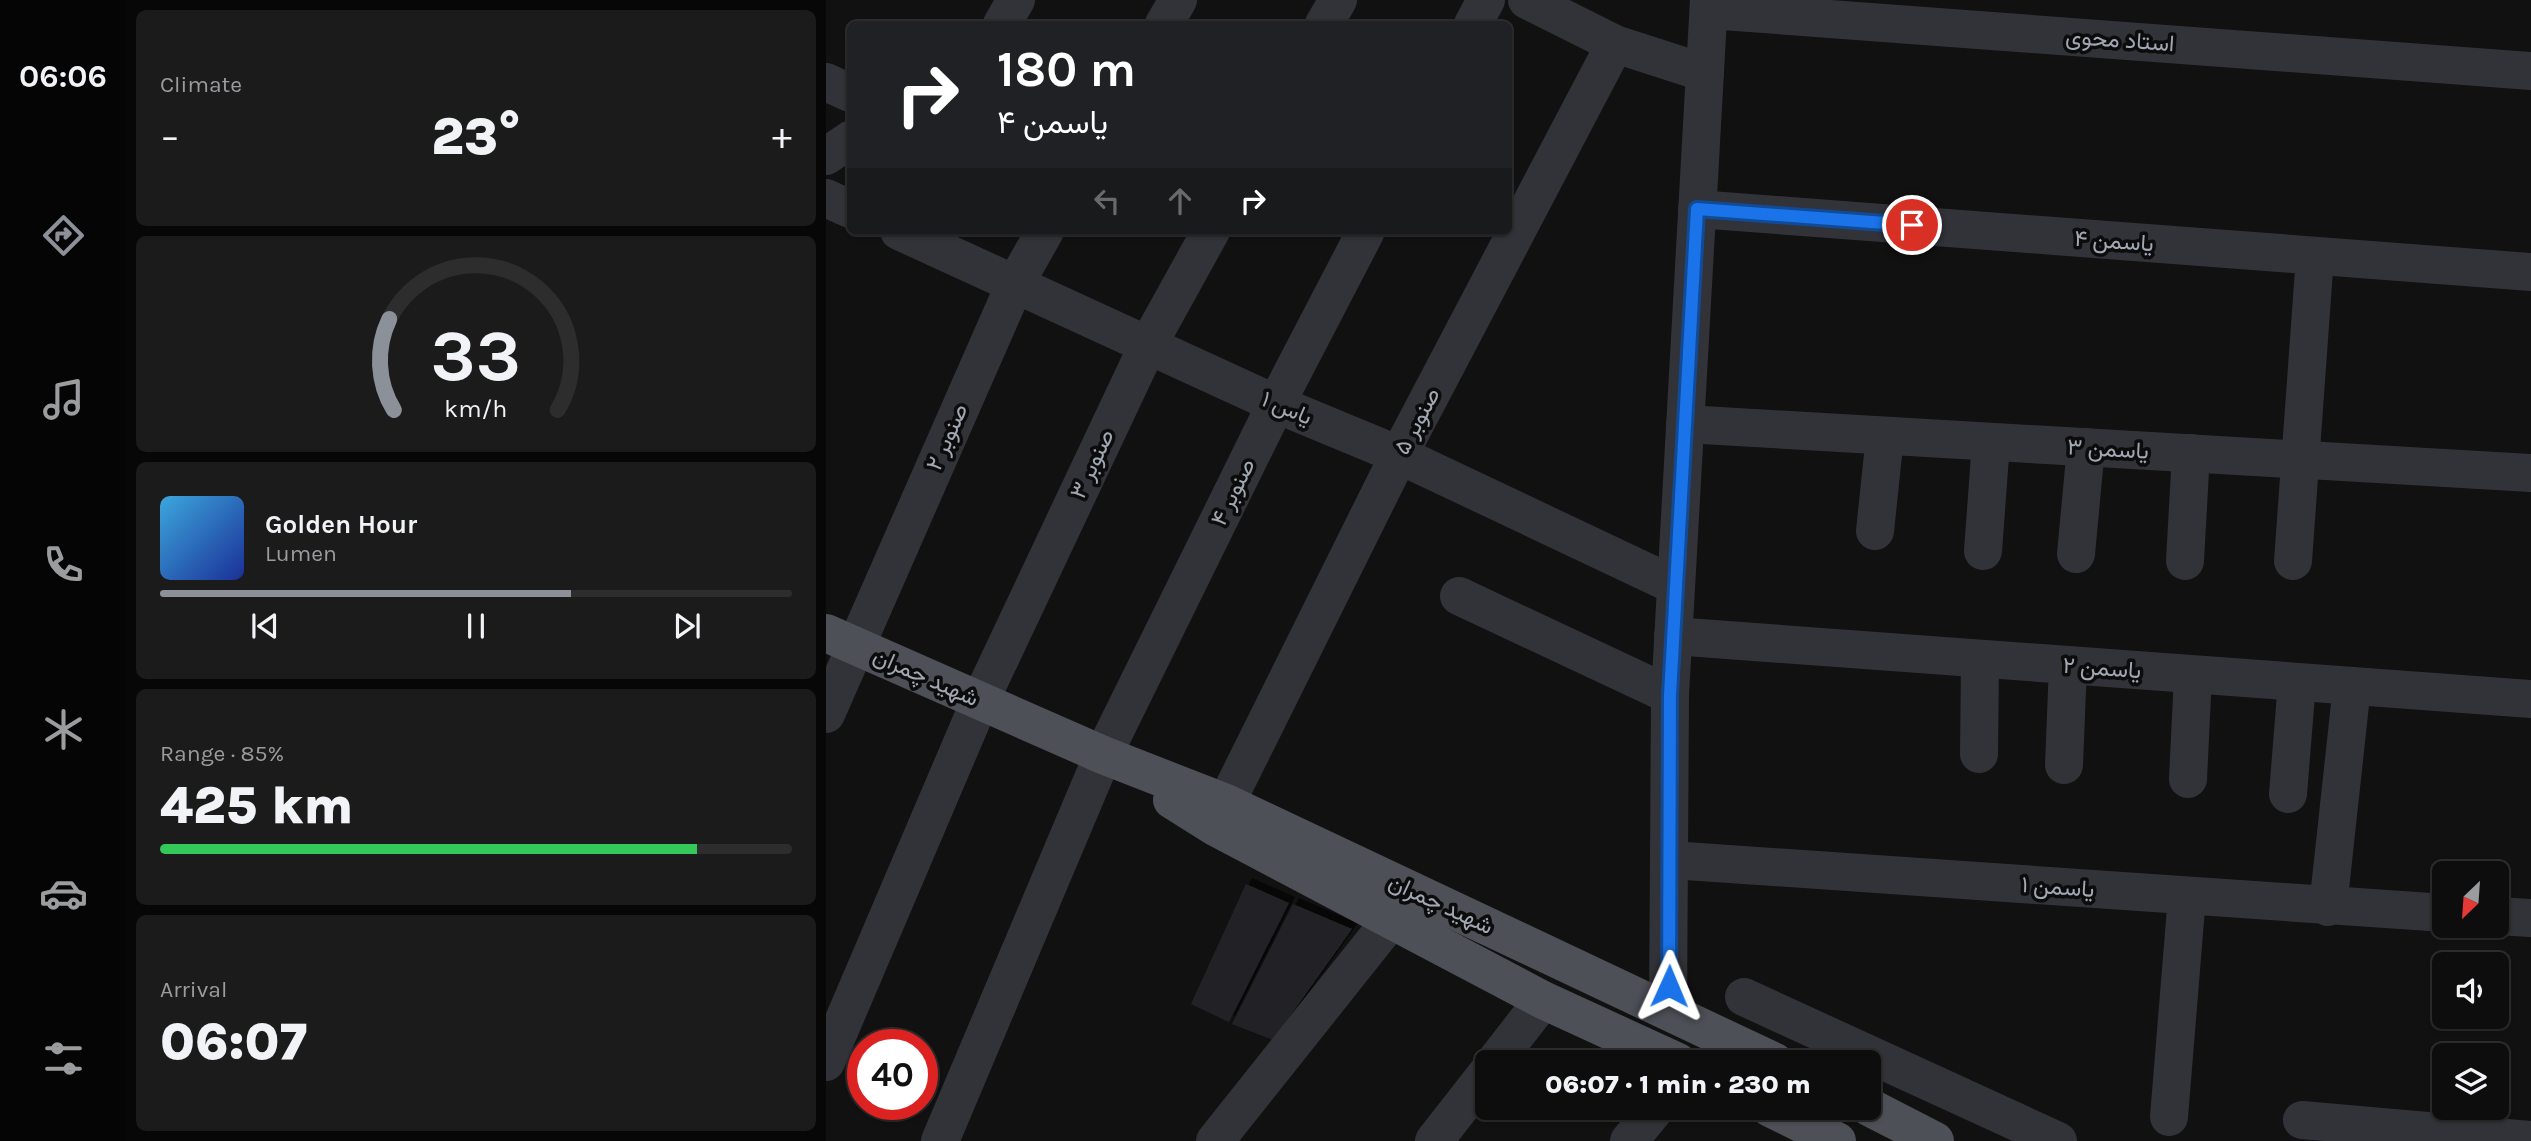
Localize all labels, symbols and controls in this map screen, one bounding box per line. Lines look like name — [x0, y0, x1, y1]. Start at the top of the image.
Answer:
street label: استاد محوی — [2065, 23, 2175, 58]
text: 180 m — [997, 41, 1136, 98]
icon: right — [882, 49, 973, 140]
text: 06:06 — [19, 58, 107, 95]
text: Climate — [160, 71, 242, 98]
text: یاسمن ۴ — [997, 104, 1108, 141]
text: 23° — [431, 106, 521, 167]
text: − — [160, 114, 180, 159]
text: + — [772, 114, 792, 159]
icon: left — [1088, 182, 1126, 220]
icon: ahead — [1161, 182, 1199, 220]
icon: right — [1234, 182, 1272, 220]
pin — [1882, 195, 1942, 255]
icon: arrive — [1893, 206, 1931, 244]
icon: directions — [39, 211, 88, 260]
street label: یاسمن ۴ — [2073, 225, 2155, 257]
text: 33 — [431, 314, 521, 399]
icon: music — [39, 375, 88, 424]
street label: صنوبر ۵ — [1388, 383, 1447, 460]
street label: یاس ۱ — [1258, 385, 1316, 431]
text: km/h — [444, 394, 508, 423]
street label: صنوبر ۲ — [920, 399, 975, 475]
street label: صنوبر ۳ — [1064, 425, 1121, 503]
street label: یاسمن ۳ — [2066, 433, 2150, 465]
street label: صنوبر ۴ — [1205, 454, 1262, 530]
text: Golden Hour — [265, 509, 417, 540]
icon: phone — [39, 540, 88, 589]
text: Lumen — [265, 540, 337, 567]
icon: previous — [246, 607, 284, 645]
icon: pause — [457, 607, 495, 645]
icon: next — [668, 607, 706, 645]
street label: شهید چمران — [868, 642, 983, 714]
street label: یاسمن ۲ — [2062, 652, 2142, 684]
icon: climate — [39, 705, 88, 754]
text: Range · 85% — [160, 740, 284, 767]
text: 425 km — [160, 775, 353, 836]
north arrow — [2432, 861, 2510, 938]
map controls — [2432, 861, 2509, 1120]
street label: شهید چمران — [1383, 868, 1498, 942]
icon: car — [39, 869, 88, 918]
street label: یاسمن ۱ — [2021, 871, 2095, 903]
position arrow — [1632, 949, 1706, 1023]
button: sound — [2432, 952, 2509, 1029]
text: Arrival — [160, 976, 227, 1003]
text: 06:07 — [160, 1011, 307, 1072]
speed limit sign: 40 — [847, 1029, 938, 1120]
icon: filters — [39, 1034, 88, 1083]
button: layers — [2432, 1043, 2509, 1120]
text: 06:07 · 1 min · 230 m — [1545, 1069, 1811, 1100]

